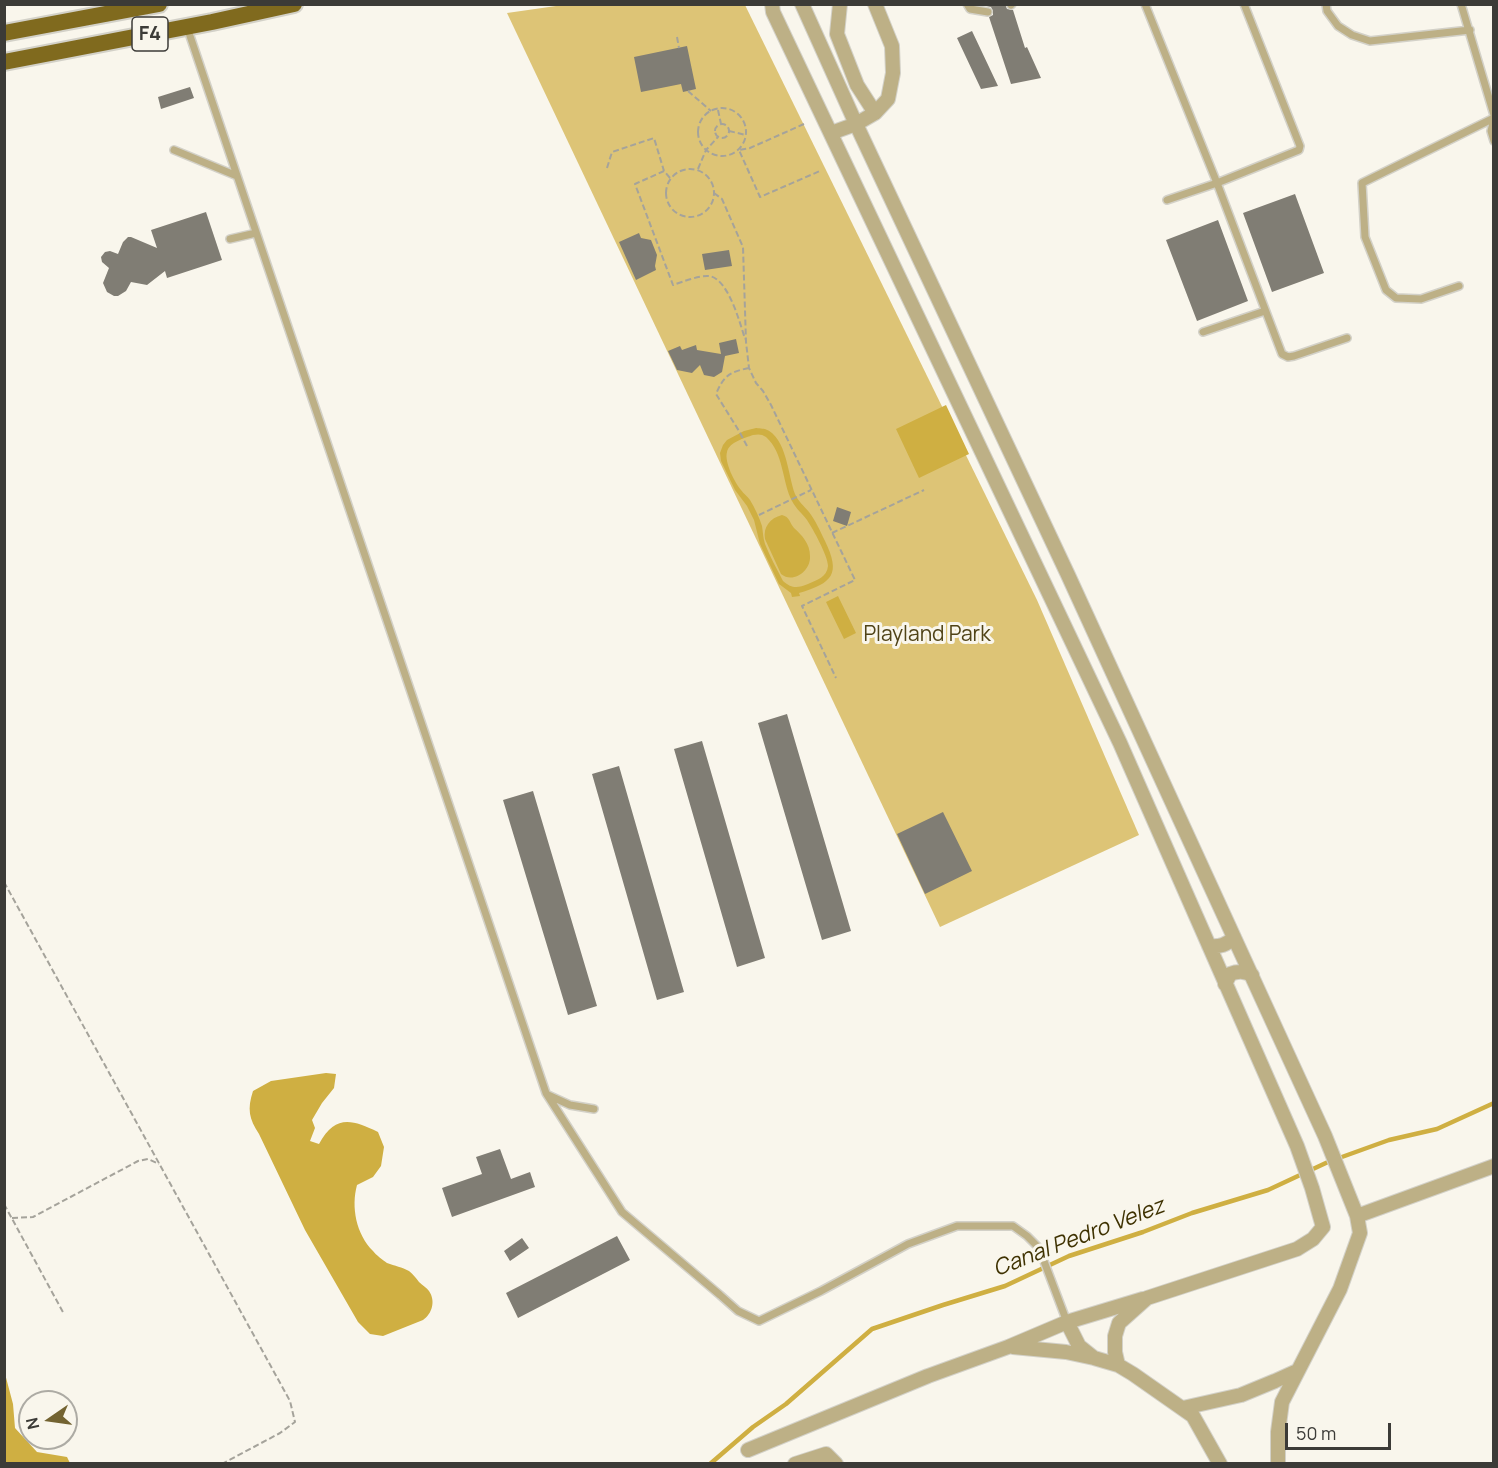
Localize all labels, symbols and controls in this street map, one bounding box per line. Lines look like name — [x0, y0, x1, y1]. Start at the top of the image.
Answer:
road number: F4 — [132, 17, 168, 51]
park label: Playland Park — [863, 622, 991, 648]
water label: Canal Pedro Velez — [990, 1193, 1168, 1283]
north arrow — [18, 1390, 78, 1450]
scale bar — [1288, 1411, 1394, 1449]
text: N — [20, 1416, 44, 1432]
text: 50 m — [1296, 1421, 1336, 1445]

